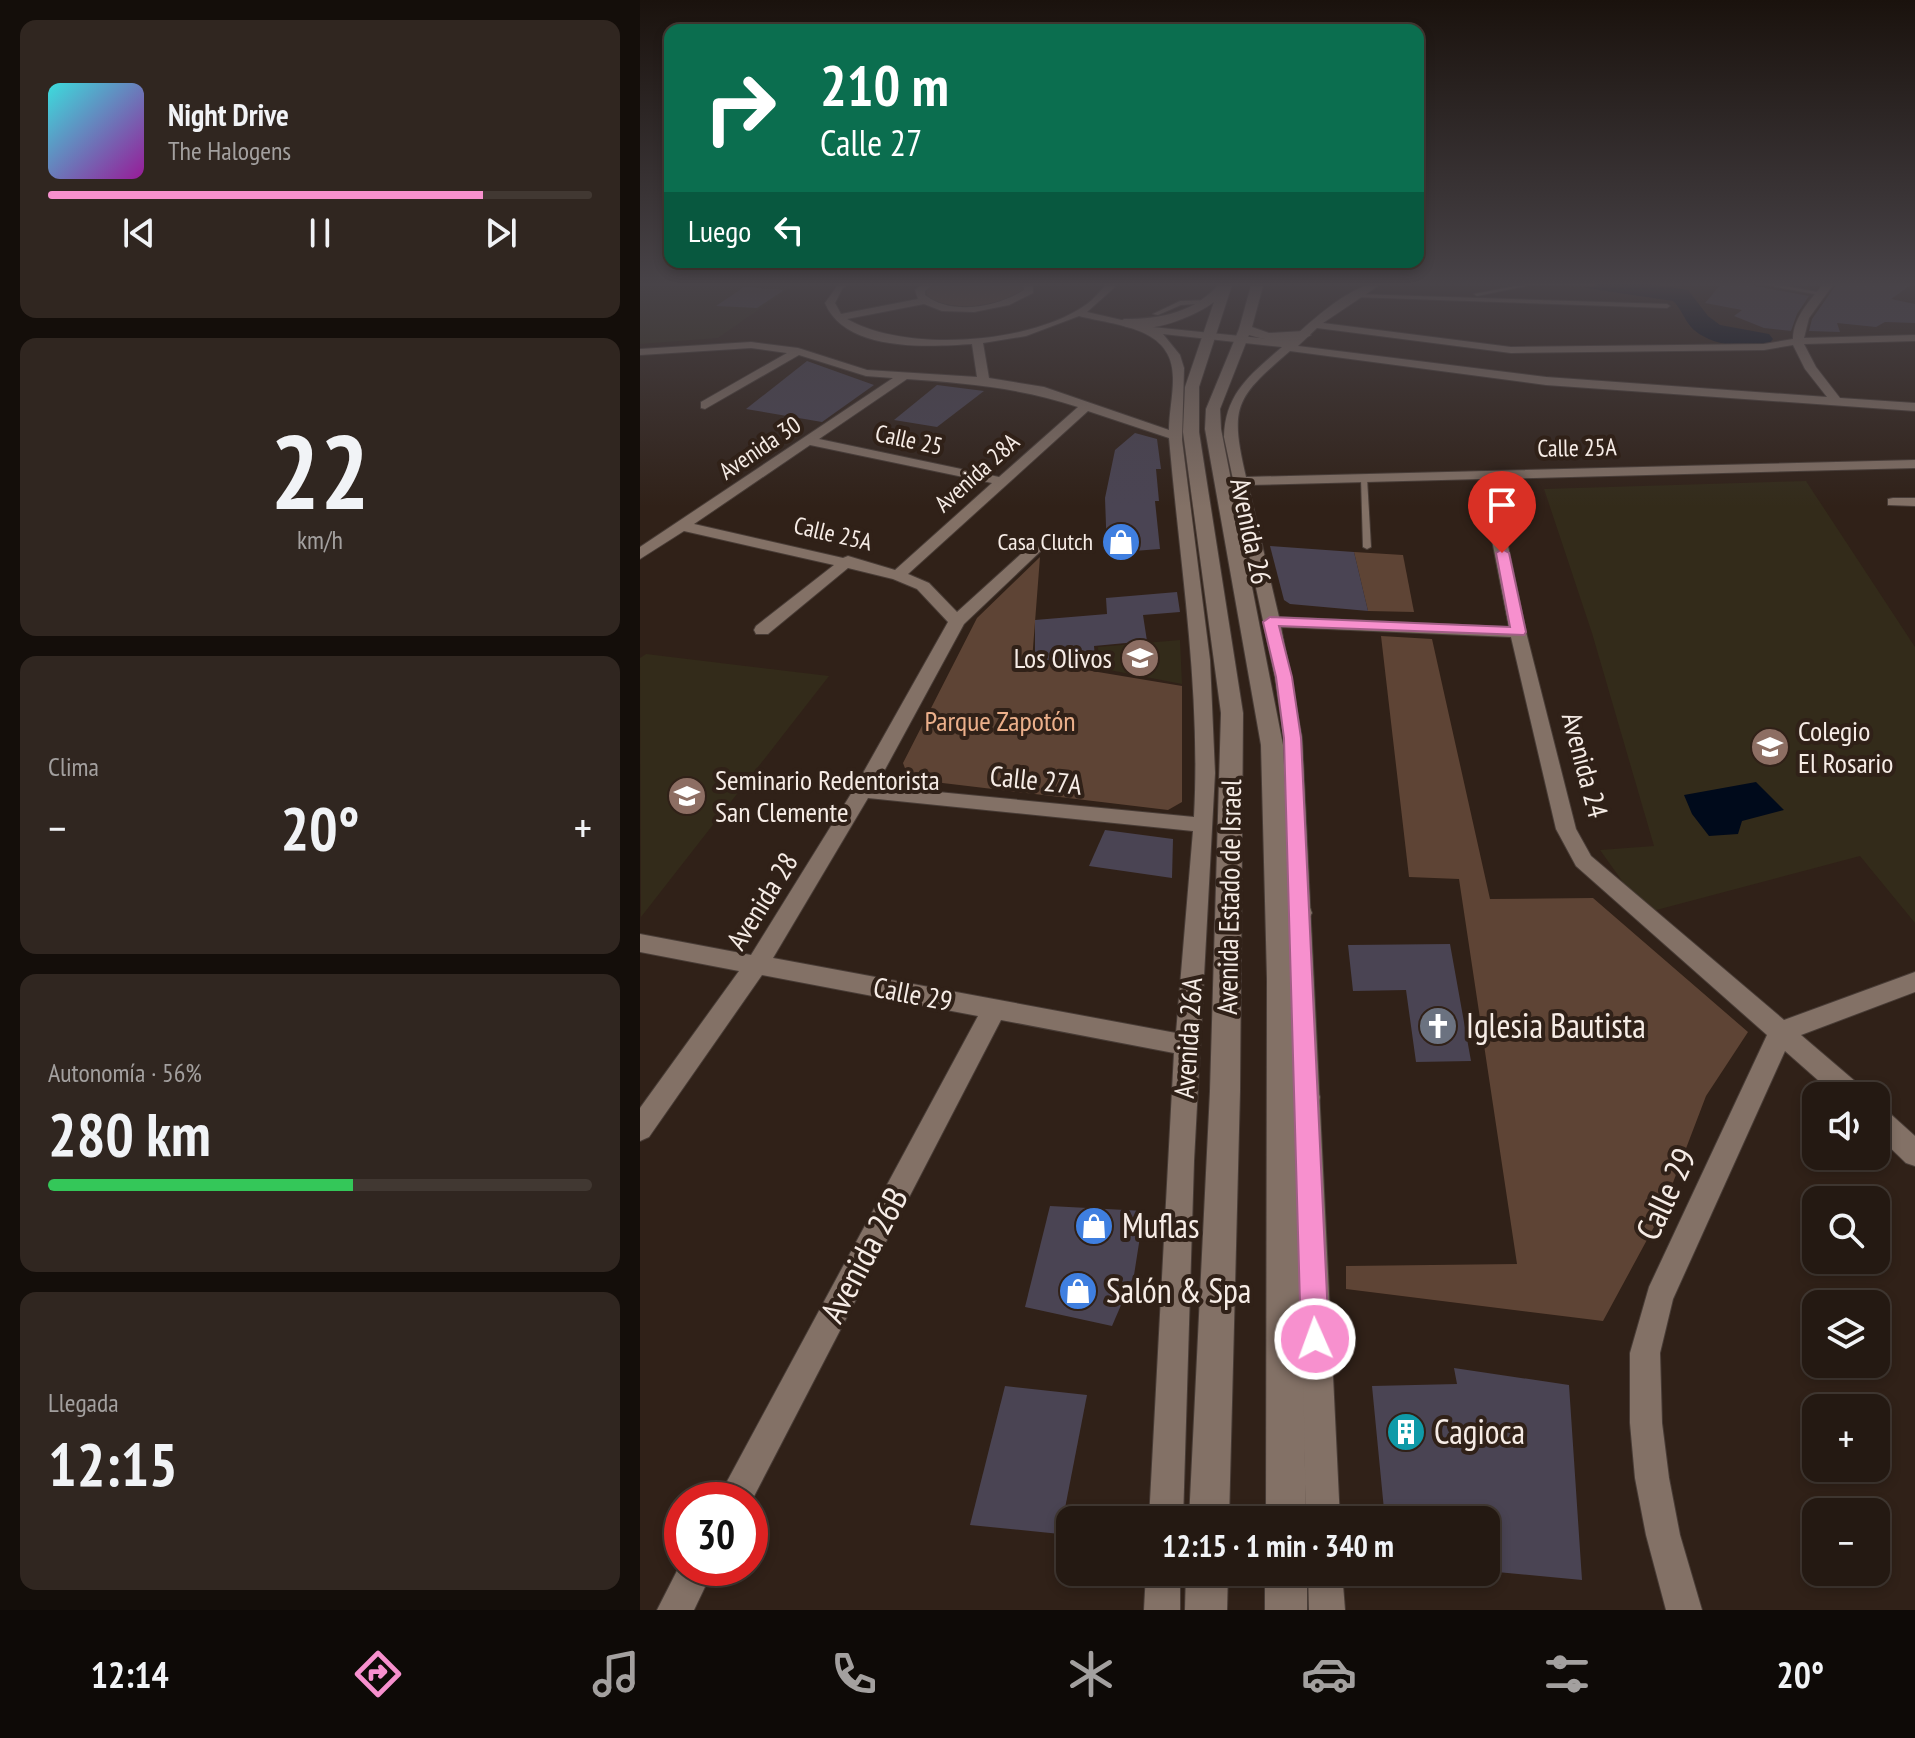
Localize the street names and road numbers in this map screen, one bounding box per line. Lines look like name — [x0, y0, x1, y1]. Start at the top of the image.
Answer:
street label: Avenida 30 — [713, 409, 807, 486]
street label: Calle 25 — [873, 417, 946, 462]
street label: Avenida 28A — [928, 426, 1026, 519]
street label: Calle 25A — [1537, 431, 1618, 464]
street label: Avenida 26 — [1222, 474, 1281, 587]
street label: Calle 25A — [791, 509, 876, 558]
street label: Avenida 24 — [1554, 708, 1617, 822]
street label: Calle 27A — [988, 756, 1085, 803]
street label: Avenida Estado de Israel — [1208, 778, 1249, 1015]
street label: Avenida 28 — [717, 845, 806, 956]
street label: Calle 29 — [871, 968, 956, 1019]
street label: Avenida 26A — [1165, 976, 1210, 1100]
street label: Calle 29 — [1625, 1141, 1705, 1247]
street label: Avenida 26B — [809, 1179, 917, 1330]

